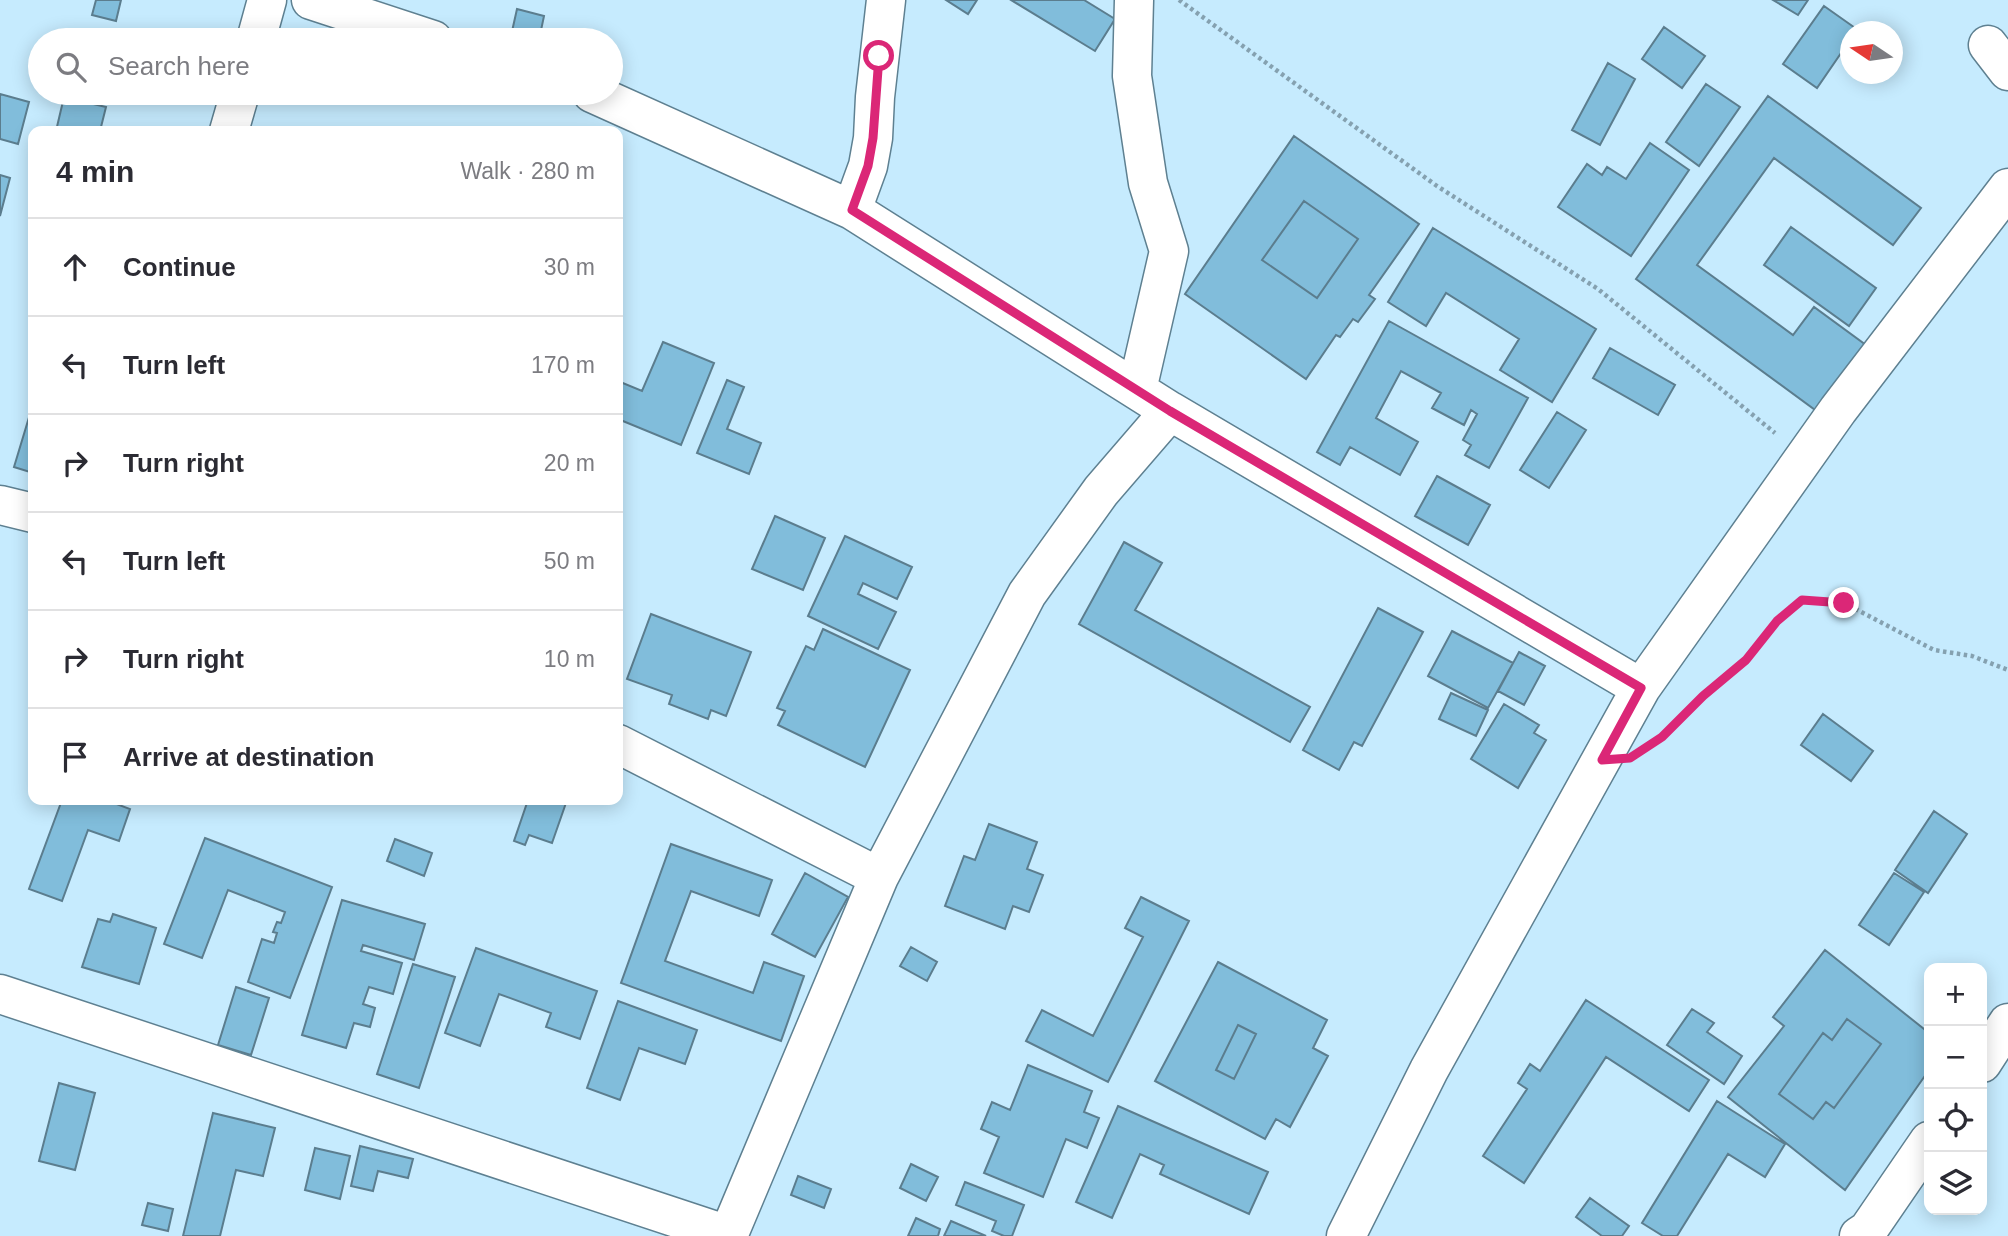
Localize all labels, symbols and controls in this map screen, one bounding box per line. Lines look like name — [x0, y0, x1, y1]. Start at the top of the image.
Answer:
north arrow — [1840, 21, 1903, 84]
search box — [28, 28, 623, 105]
route start — [863, 40, 894, 71]
icon: search — [52, 48, 90, 86]
text: Search here — [108, 51, 250, 81]
text: 4 min — [56, 155, 134, 188]
text: Walk · 280 m — [460, 158, 595, 184]
icon: ahead — [56, 248, 94, 286]
text: Continue — [123, 252, 236, 282]
text: 30 m — [544, 254, 595, 280]
icon: left — [56, 346, 94, 384]
text: Turn left — [123, 350, 225, 380]
text: 170 m — [531, 352, 595, 378]
icon: right — [56, 444, 94, 482]
text: Turn right — [123, 448, 244, 478]
text: 20 m — [544, 450, 595, 476]
icon: left — [56, 542, 94, 580]
text: Turn left — [123, 546, 225, 576]
text: 50 m — [544, 548, 595, 574]
route end — [1828, 587, 1859, 618]
icon: right — [56, 640, 94, 678]
text: Turn right — [123, 644, 244, 674]
text: 10 m — [544, 646, 595, 672]
icon: arrive — [56, 738, 94, 776]
text: Arrive at destination — [123, 742, 374, 772]
map controls — [1924, 963, 1987, 1215]
button: + — [1924, 963, 1987, 1026]
button: − — [1924, 1026, 1987, 1089]
button: locate — [1924, 1089, 1987, 1152]
button: layers — [1924, 1152, 1987, 1215]

